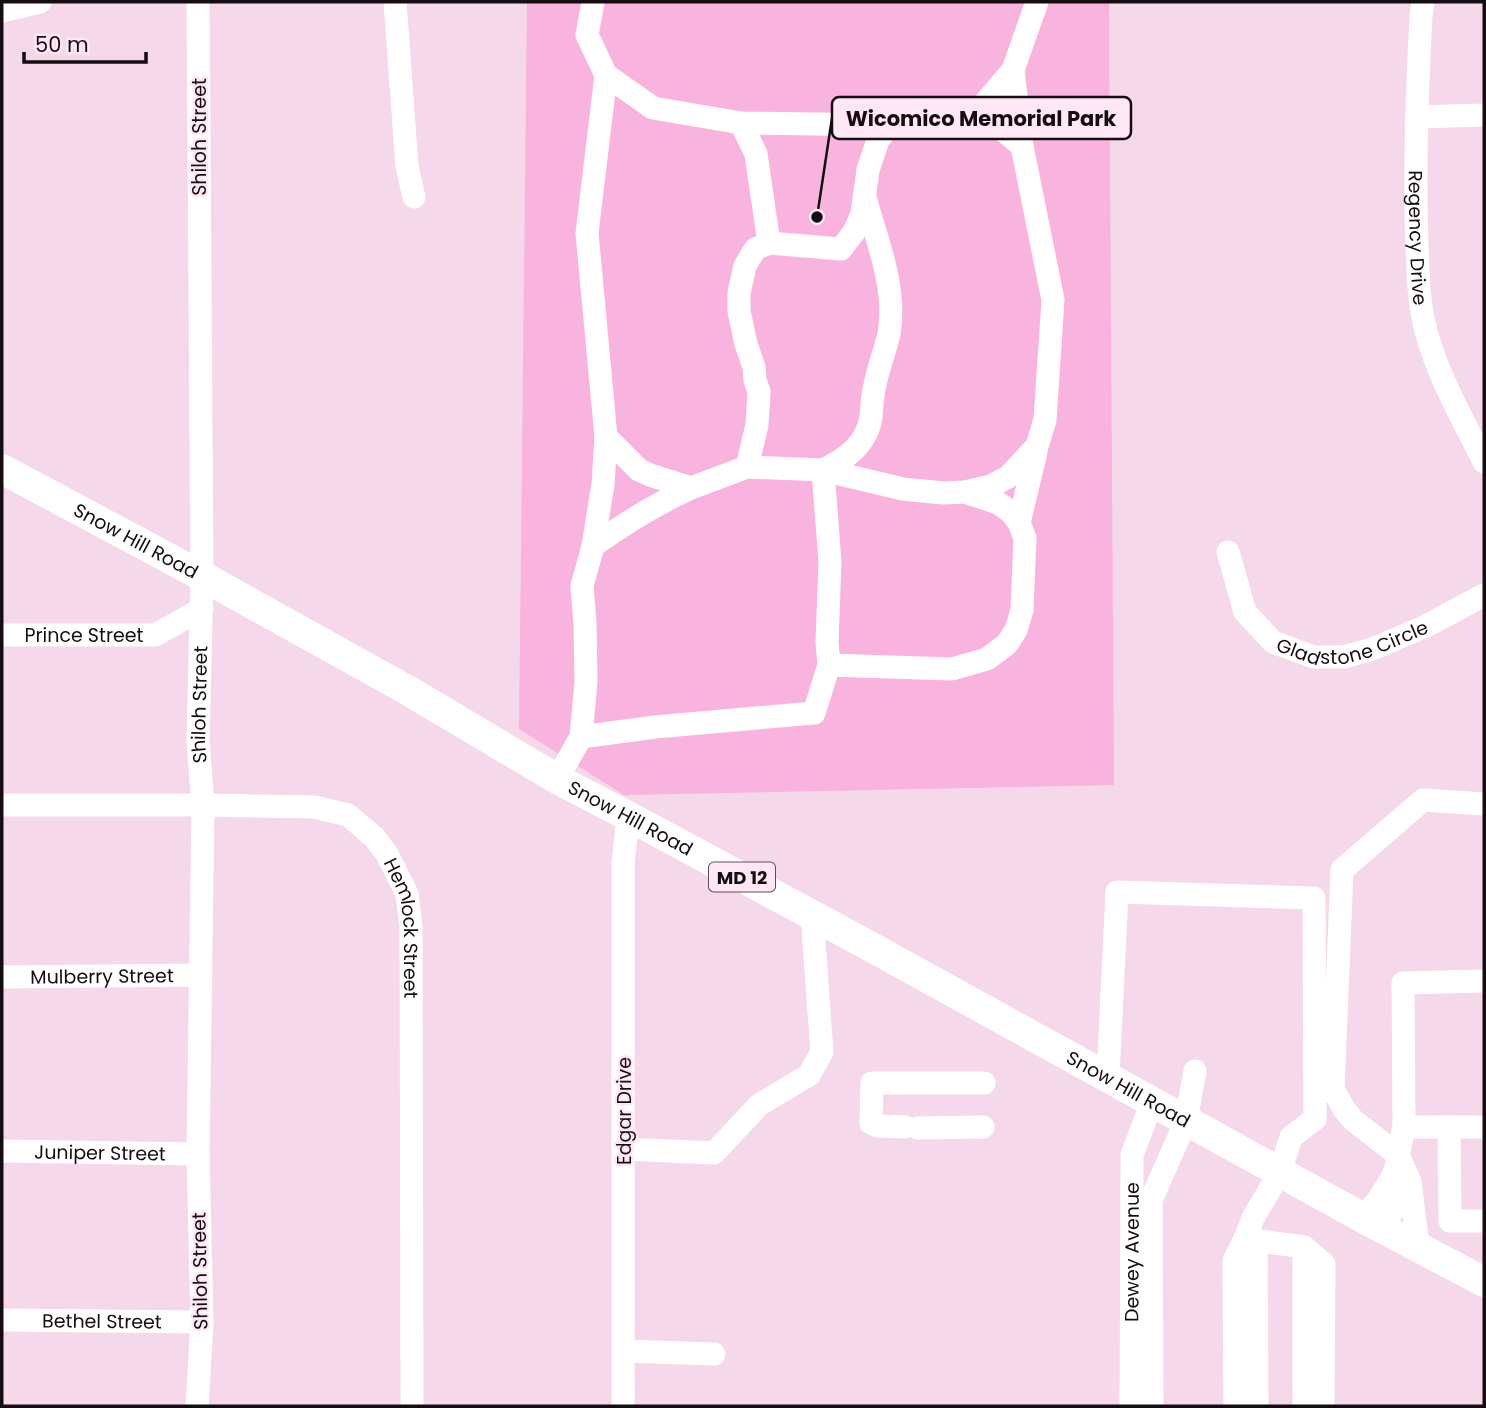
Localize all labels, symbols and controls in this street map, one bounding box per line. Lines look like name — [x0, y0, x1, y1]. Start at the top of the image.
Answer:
scale bar — [24, 21, 147, 65]
text: 50 m — [35, 30, 89, 59]
street label: Shiloh Street — [186, 78, 213, 196]
callout: Wicomico Memorial Park — [832, 97, 1131, 139]
text: Wicomico Memorial Park — [846, 104, 1116, 133]
street label: Regency Drive — [1402, 170, 1434, 307]
street label: Snow Hill Road — [69, 496, 203, 585]
street label: Gladstone Circle — [1273, 613, 1432, 672]
street label: Prince Street — [24, 622, 144, 649]
street label: Shiloh Street — [184, 645, 214, 764]
street label: Snow Hill Road — [563, 774, 698, 862]
street label: Hemlock Street — [378, 853, 425, 998]
road number: MD 12 — [709, 862, 775, 892]
street label: Mulberry Street — [30, 962, 174, 990]
street label: Snow Hill Road — [1062, 1044, 1196, 1134]
street label: Edgar Drive — [611, 1057, 638, 1165]
street label: Juniper Street — [34, 1138, 166, 1167]
street label: Dewey Avenue — [1118, 1182, 1145, 1322]
street label: Shiloh Street — [185, 1212, 215, 1330]
street label: Bethel Street — [42, 1307, 162, 1335]

